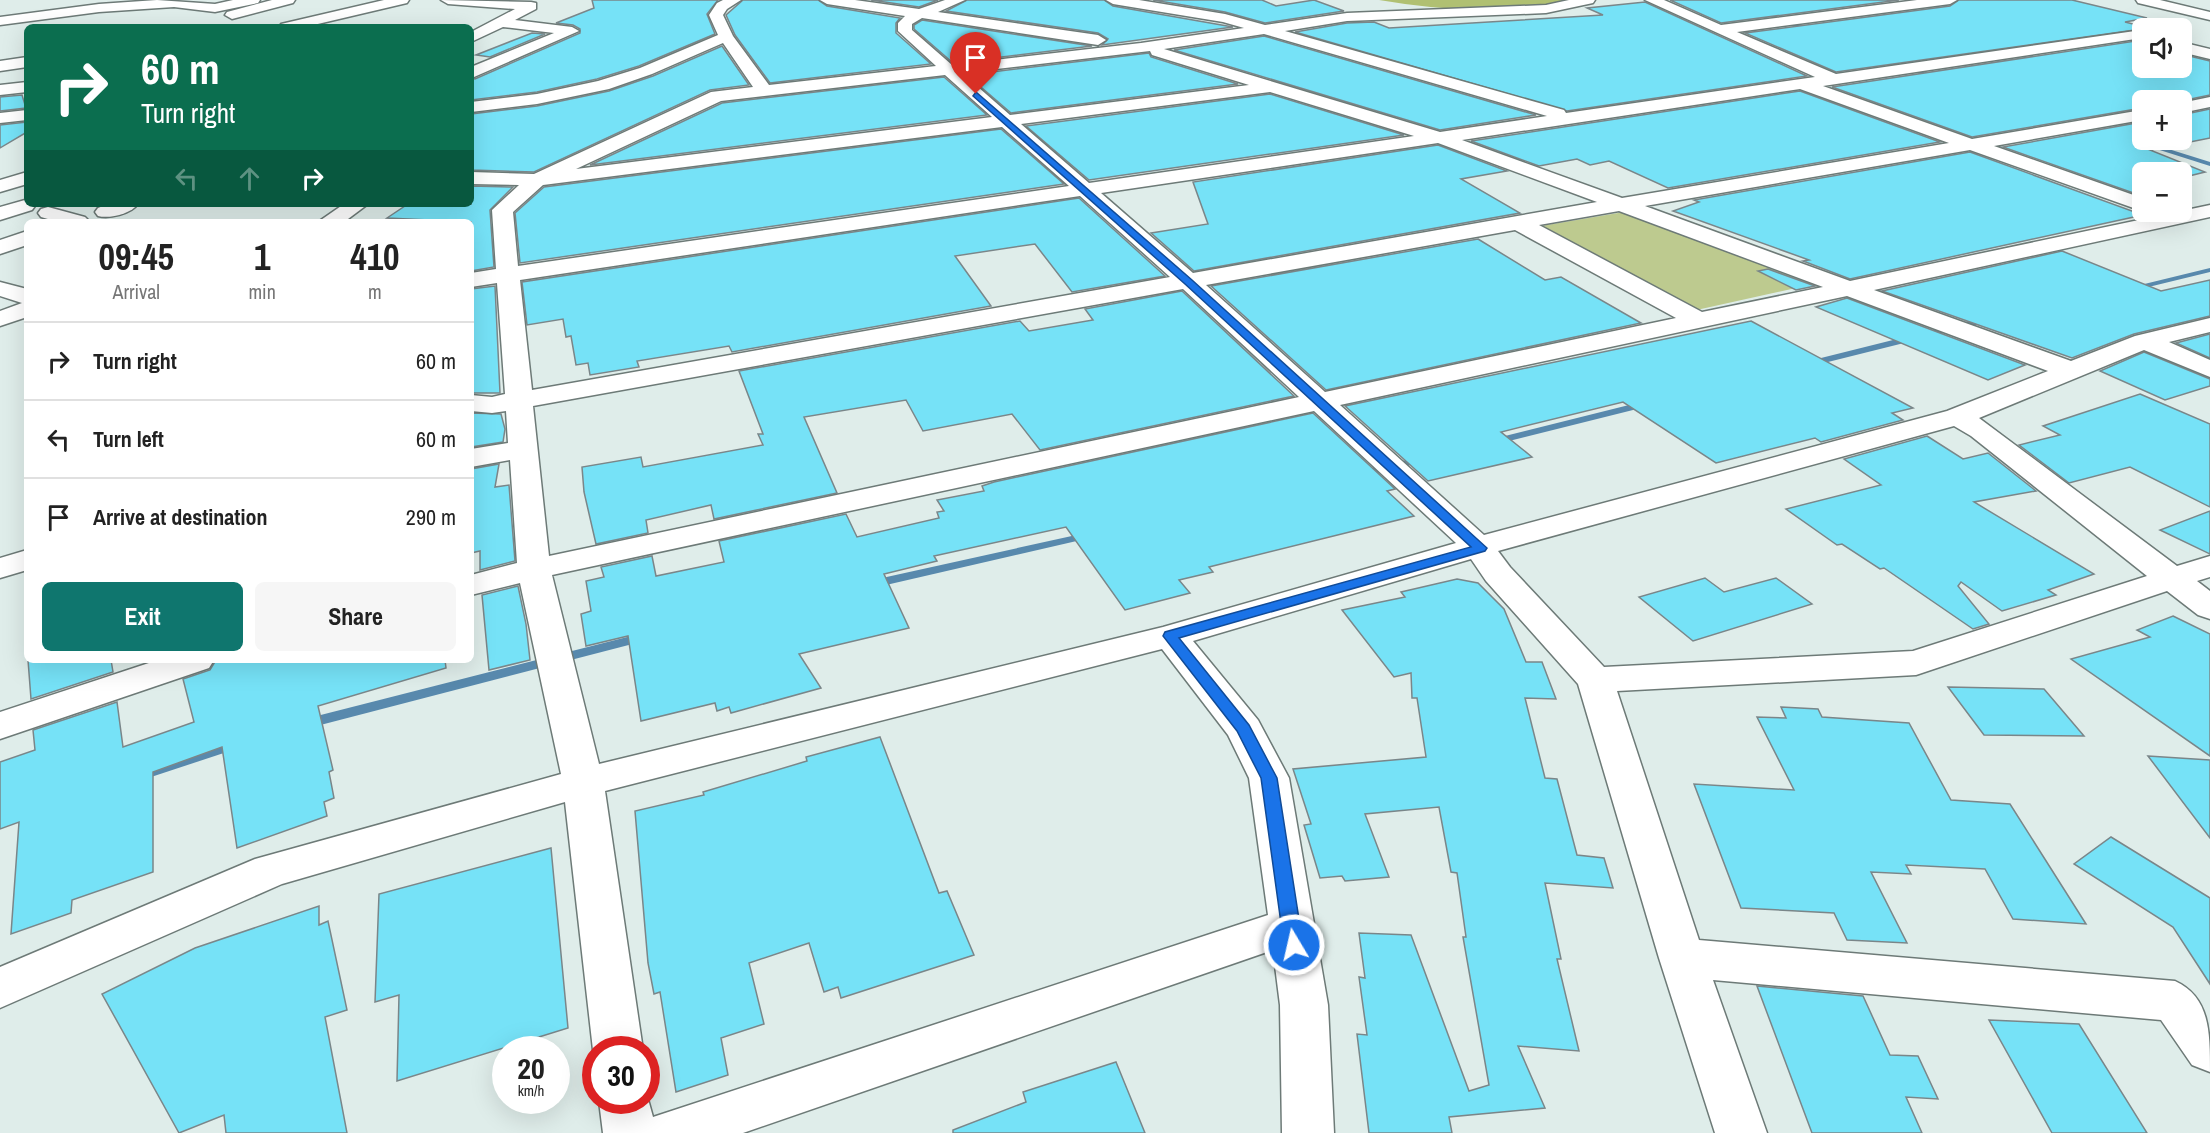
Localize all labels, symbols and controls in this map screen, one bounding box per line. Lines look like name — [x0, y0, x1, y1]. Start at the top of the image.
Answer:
map controls — [2132, 18, 2192, 222]
button: sound — [2132, 18, 2192, 78]
pin — [950, 32, 1001, 94]
text: 60 m — [141, 41, 220, 97]
icon: arrive — [959, 41, 992, 74]
icon: right — [42, 48, 120, 126]
button: + — [2132, 90, 2192, 150]
text: Turn right — [141, 95, 235, 131]
icon: left — [170, 162, 203, 195]
icon: ahead — [233, 162, 266, 195]
icon: right — [296, 162, 329, 195]
button: − — [2132, 162, 2192, 222]
text: 09:45 — [98, 233, 174, 281]
text: 1 — [254, 233, 270, 281]
text: 410 — [350, 233, 400, 281]
text: Arrival — [113, 278, 160, 305]
text: min — [248, 278, 276, 305]
text: m — [368, 278, 382, 305]
icon: right — [42, 345, 75, 378]
text: Turn right — [93, 346, 177, 376]
text: 60 m — [416, 346, 456, 376]
icon: left — [42, 423, 75, 456]
text: Turn left — [93, 424, 164, 454]
text: 60 m — [416, 424, 456, 454]
icon: arrive — [42, 501, 75, 534]
text: Arrive at destination — [93, 502, 267, 532]
text: 290 m — [406, 502, 456, 532]
button: Exit — [42, 582, 243, 651]
button: Share — [255, 582, 456, 651]
position arrow — [1262, 913, 1326, 977]
speed limit sign: 30 — [582, 1036, 660, 1114]
text: 20 — [517, 1048, 545, 1088]
text: km/h — [518, 1080, 544, 1101]

